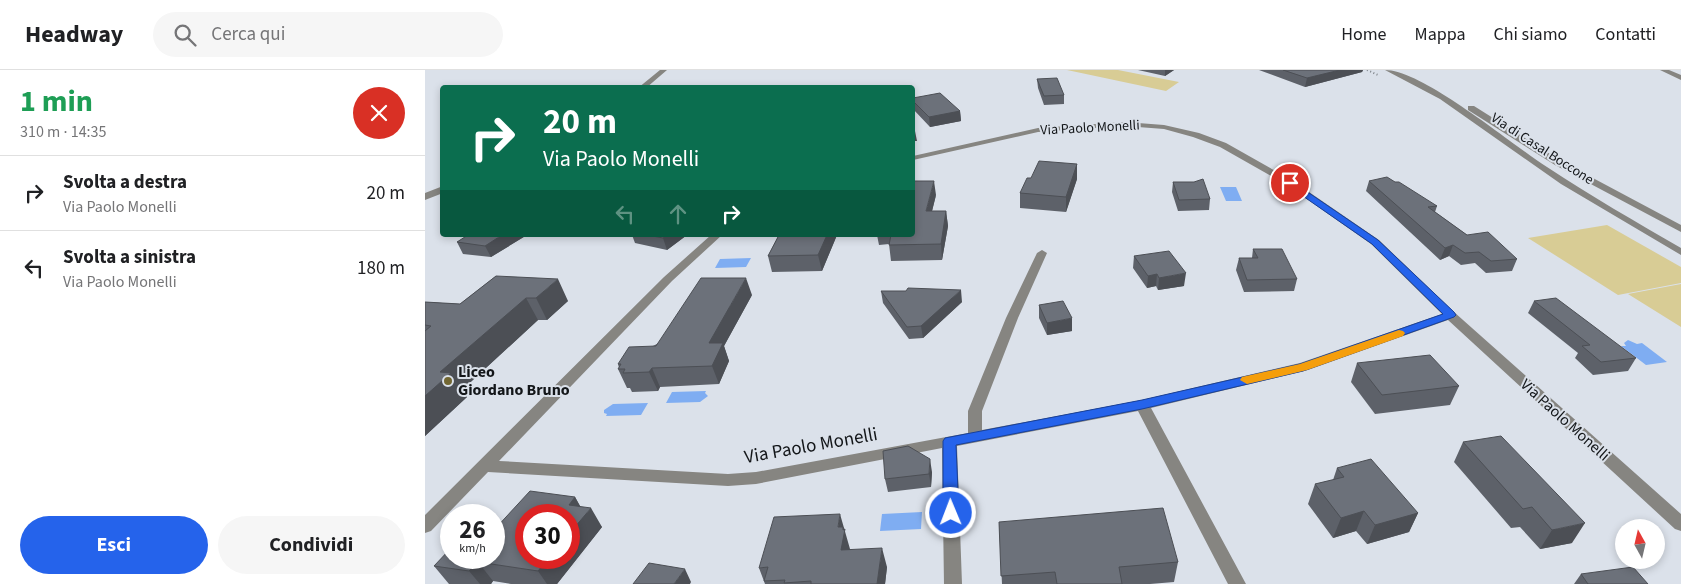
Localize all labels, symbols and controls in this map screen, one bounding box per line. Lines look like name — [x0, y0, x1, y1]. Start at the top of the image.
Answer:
search box — [153, 12, 503, 57]
text: Headway — [25, 17, 123, 52]
icon: search — [171, 21, 199, 49]
text: Cerca qui — [211, 21, 285, 48]
text: Home — [1341, 22, 1387, 47]
text: Mappa — [1415, 22, 1466, 47]
text: Chi siamo — [1494, 22, 1567, 47]
text: Contatti — [1595, 22, 1656, 47]
text: 1 min — [20, 80, 93, 123]
button: close — [353, 87, 405, 139]
text: 20 m — [543, 97, 617, 147]
icon: right — [460, 105, 525, 170]
street label: Via di Casal Boccone — [1487, 108, 1597, 190]
street label: Via Paolo Monelli — [1040, 115, 1140, 141]
text: 310 m · 14:35 — [20, 121, 107, 143]
text: Via Paolo Monelli — [543, 143, 699, 175]
pin — [1269, 162, 1311, 204]
text: Svolta a destra — [63, 169, 187, 196]
icon: arrive — [1276, 169, 1304, 197]
icon: right — [20, 179, 48, 207]
text: 20 m — [367, 180, 405, 207]
text: Via Paolo Monelli — [63, 196, 177, 218]
icon: left — [611, 200, 639, 228]
icon: ahead — [664, 200, 692, 228]
icon: right — [717, 200, 745, 228]
text: Svolta a sinistra — [63, 244, 196, 271]
icon: left — [20, 254, 48, 282]
text: 180 m — [357, 255, 405, 282]
text: Via Paolo Monelli — [63, 271, 177, 293]
place label: Liceo Giordano Bruno — [458, 361, 570, 401]
street label: Via Paolo Monelli — [1515, 374, 1615, 466]
marker: Liceo Giordano Bruno — [442, 375, 454, 387]
street label: Via Paolo Monelli — [742, 421, 880, 471]
position arrow — [924, 486, 976, 538]
speed limit sign: 30 — [515, 504, 580, 569]
text: 26 — [459, 512, 486, 548]
button: Esci — [20, 516, 208, 574]
button: Condividi — [218, 516, 405, 574]
north arrow — [1615, 519, 1665, 569]
map controls — [1615, 519, 1665, 569]
text: km/h — [459, 540, 486, 557]

